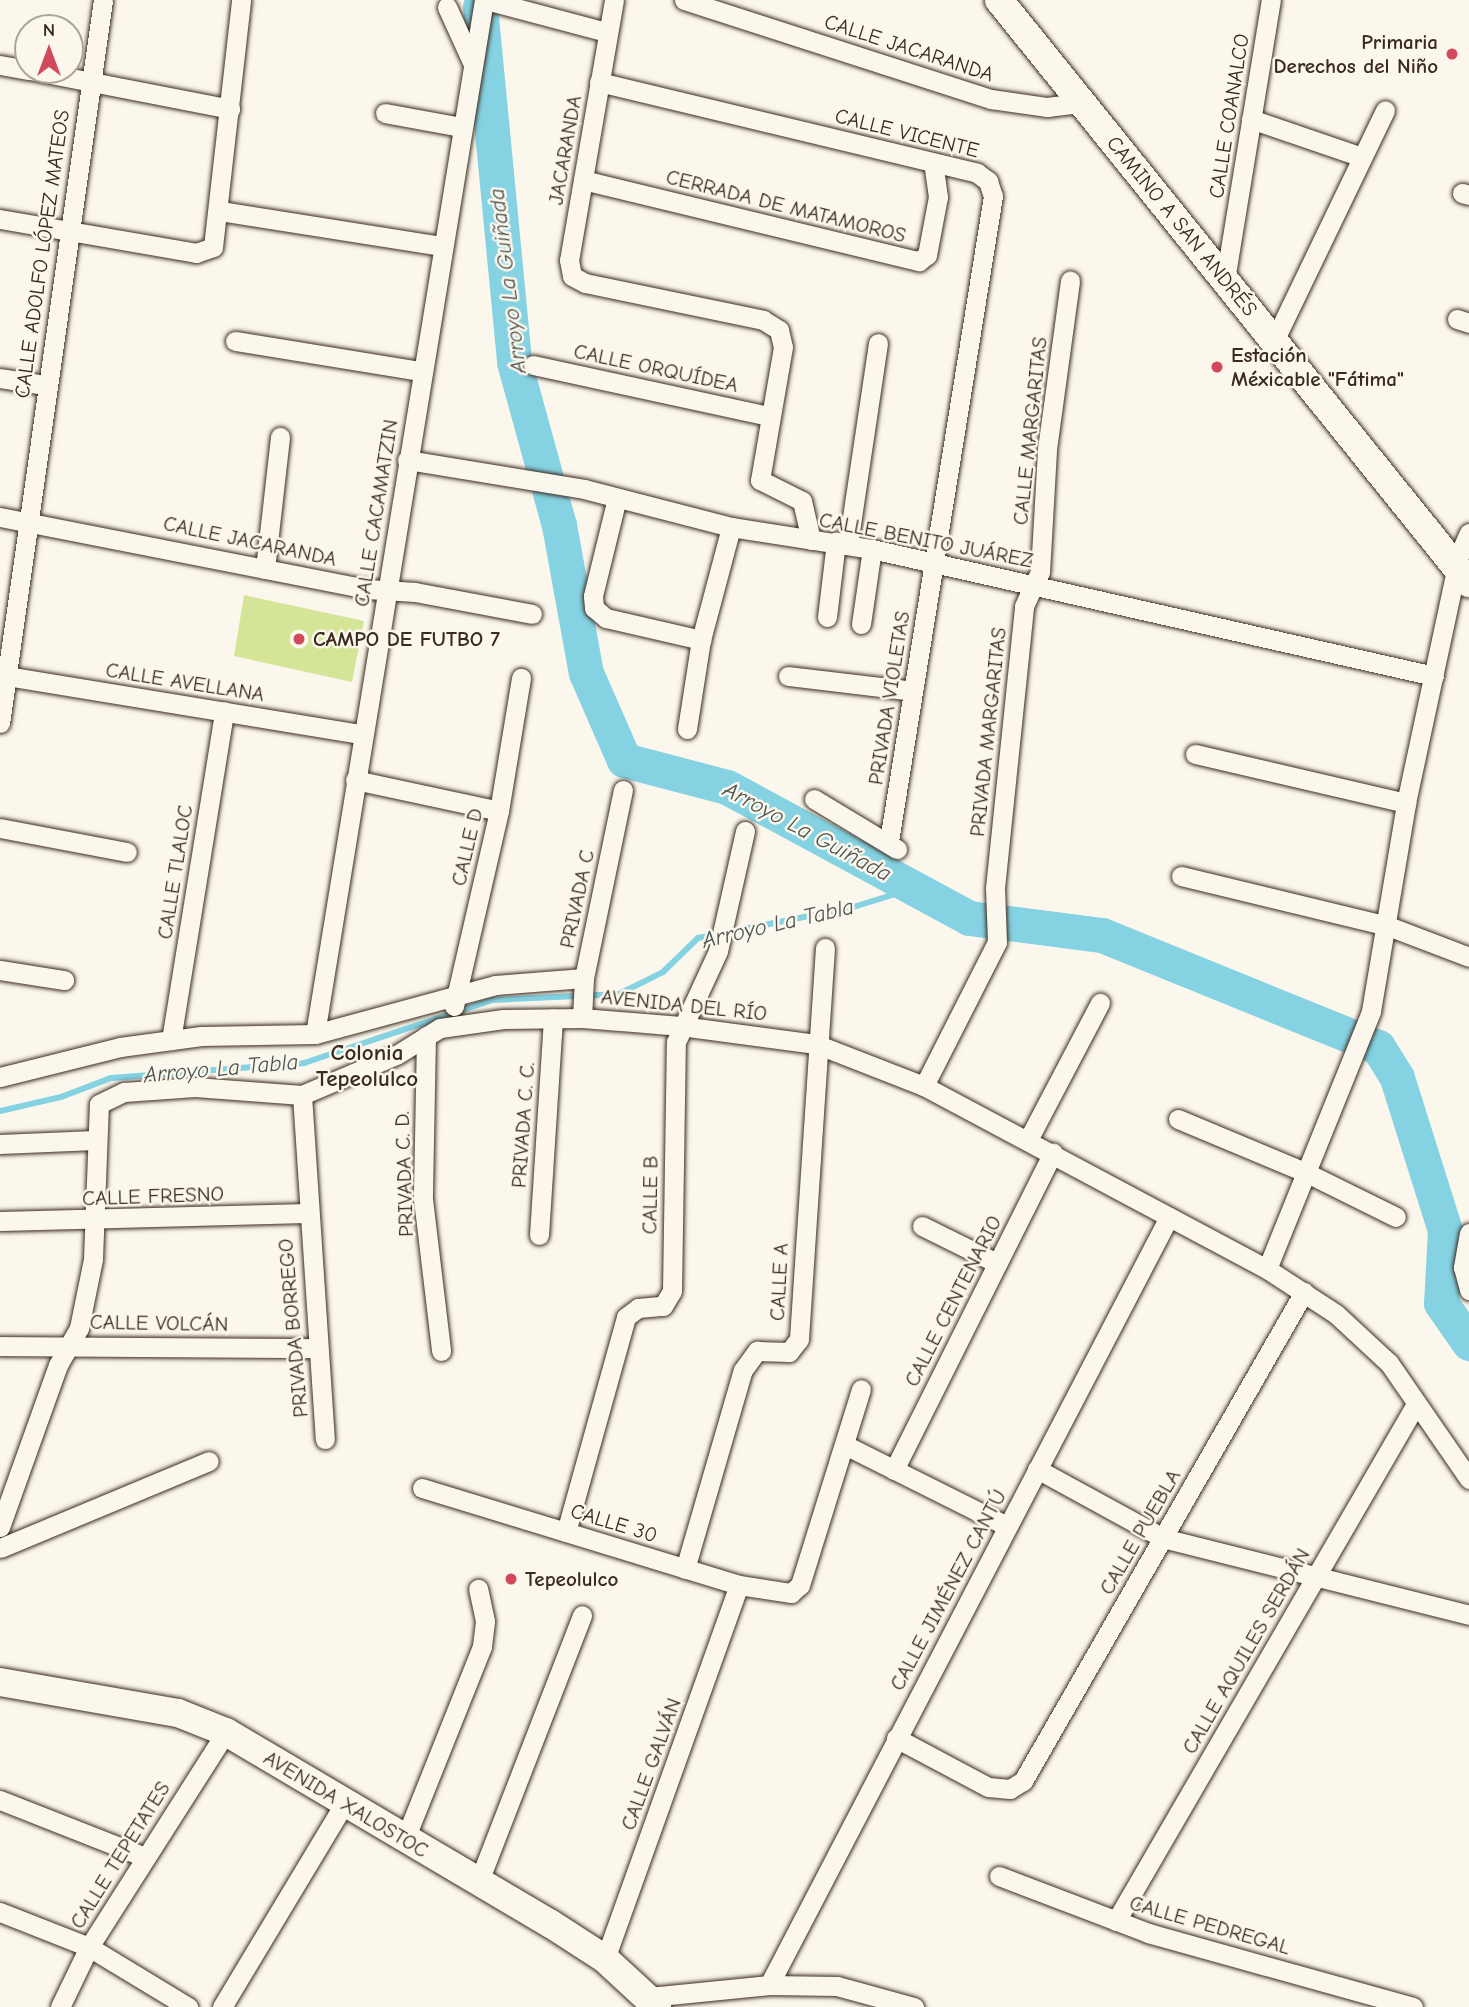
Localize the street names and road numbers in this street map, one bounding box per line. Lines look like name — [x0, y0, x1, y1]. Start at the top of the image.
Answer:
street label: CALLE JACARANDA — [821, 9, 997, 87]
street label: CALLE COANALCO — [1204, 32, 1254, 200]
street label: JACARANDA — [543, 93, 587, 207]
street label: CALLE VICENTE — [832, 103, 982, 163]
street label: CALLE ADOLFO LÓPEZ MATEOS — [9, 108, 75, 400]
street label: CAMINO A SAN ANDRÉS — [1101, 131, 1263, 321]
street label: CERRADA DE MATAMOROS — [663, 164, 909, 248]
street label: CALLE MARGARITAS — [1008, 336, 1052, 526]
street label: CALLE ORQUÍDEA — [571, 338, 741, 398]
street label: CALLE CACAMATZIN — [349, 418, 403, 608]
street label: CALLE BENITO JUÁREZ — [817, 507, 1035, 573]
street label: CALLE JACARANDA — [161, 510, 339, 572]
street label: PRIVADA VIOLETAS — [863, 609, 915, 787]
street label: PRIVADA MARGARITAS — [964, 626, 1012, 838]
street label: CALLE AVELLANA — [104, 657, 266, 707]
street label: CALLE TLALOC — [152, 803, 198, 941]
street label: CALLE D — [446, 806, 488, 888]
street label: PRIVADA C — [554, 847, 600, 951]
street label: AVENIDA DEL RÍO — [600, 984, 768, 1026]
street label: PRIVADA C. C. — [506, 1061, 540, 1189]
street label: PRIVADA C. D. — [389, 1111, 419, 1237]
street label: CALLE B — [637, 1155, 663, 1235]
street label: CALLE FRESNO — [82, 1181, 224, 1211]
street label: CALLE CENTENARIO — [899, 1211, 1007, 1391]
street label: PRIVADA BORREGO — [273, 1237, 313, 1419]
street label: CALLE A — [764, 1242, 794, 1322]
street label: CALLE VOLCÁN — [90, 1309, 228, 1337]
street label: CALLE PUEBLA — [1094, 1465, 1186, 1599]
street label: CALLE JIMÉNEZ CANTÚ — [884, 1485, 1012, 1695]
street label: CALLE 30 — [568, 1498, 660, 1548]
street label: CALLE AQUILES SERDÁN — [1177, 1544, 1315, 1758]
street label: CALLE GALVÁN — [615, 1694, 687, 1834]
street label: AVENIDA XALOSTOC — [259, 1745, 433, 1863]
street label: CALLE TEPETATES — [65, 1777, 175, 1933]
street label: CALLE PEDREGAL — [1127, 1890, 1293, 1960]

